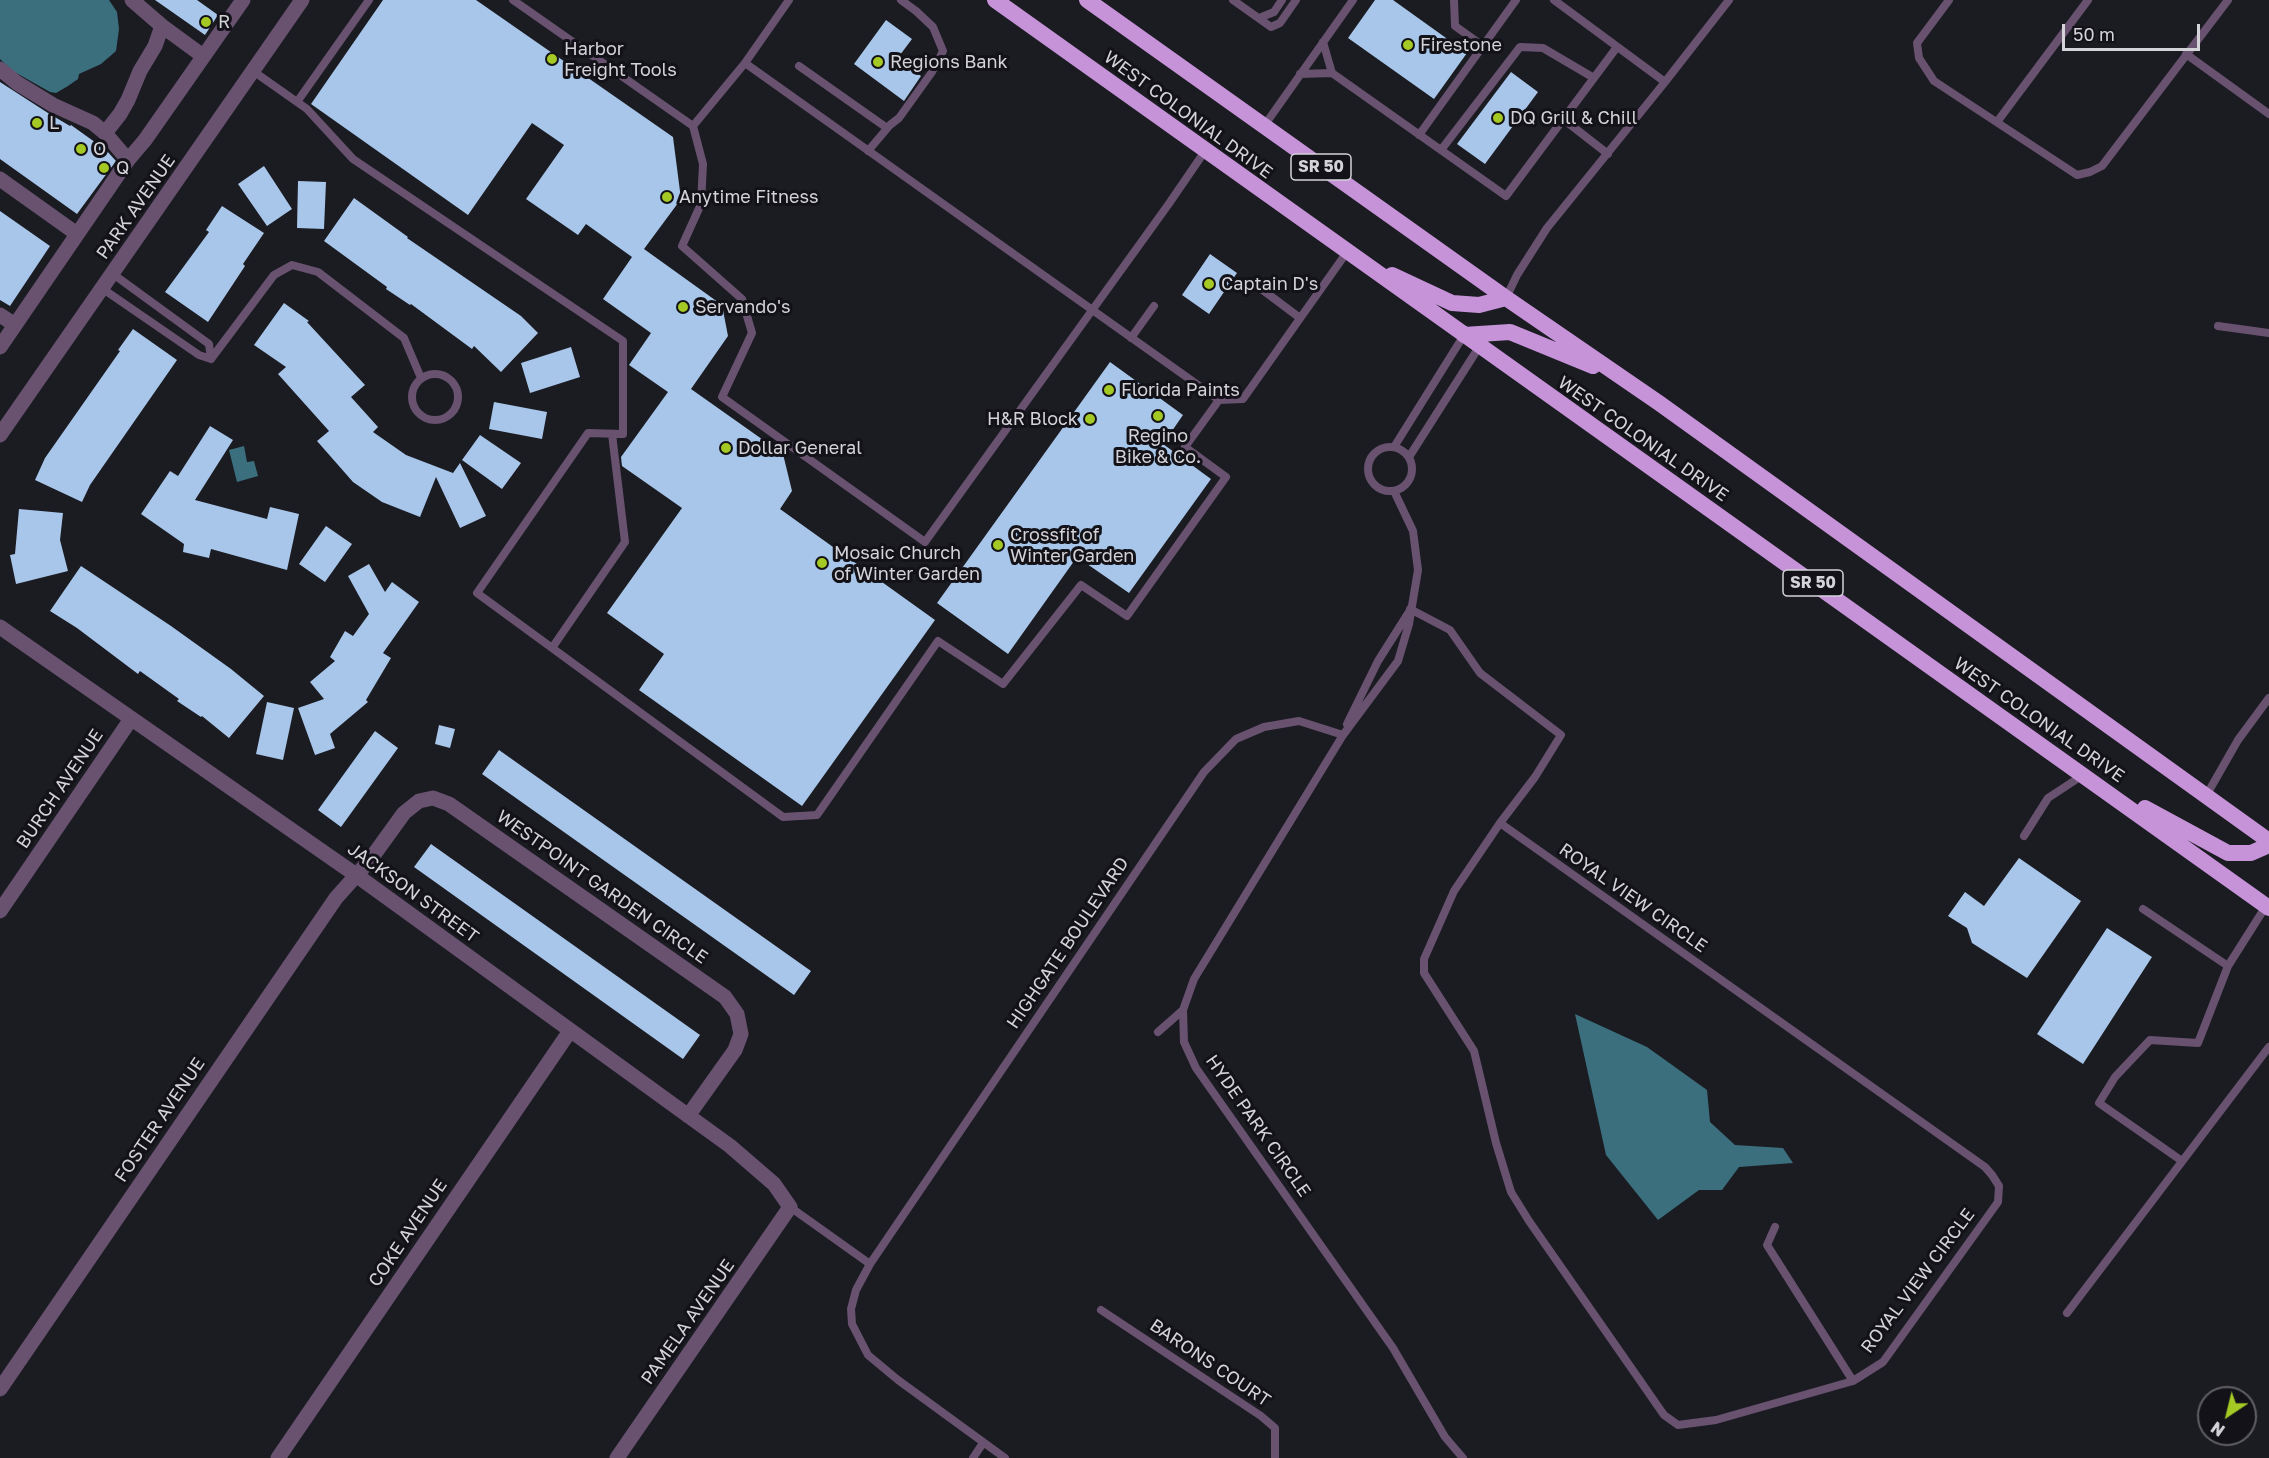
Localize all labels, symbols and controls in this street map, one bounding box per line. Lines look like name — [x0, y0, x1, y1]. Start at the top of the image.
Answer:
place label: R — [218, 11, 230, 33]
scale bar — [2065, 12, 2203, 50]
marker: R — [199, 15, 213, 29]
text: 50 m — [2073, 23, 2115, 45]
place label: Firestone — [1420, 34, 1502, 56]
place label: Harbor Freight Tools — [564, 38, 677, 80]
marker: Firestone — [1401, 38, 1415, 52]
street label: WEST COLONIAL DRIVE — [1099, 46, 1277, 184]
place label: Regions Bank — [890, 51, 1008, 73]
marker: Harbor Freight Tools — [545, 52, 559, 66]
marker: Regions Bank — [871, 55, 885, 69]
place label: DQ Grill & Chill — [1510, 107, 1637, 129]
marker: DQ Grill & Chill — [1491, 111, 1505, 125]
place label: L — [49, 112, 59, 134]
marker: L — [30, 116, 44, 130]
place label: O — [93, 138, 106, 160]
marker: O — [74, 142, 88, 156]
street label: PARK AVENUE — [92, 150, 180, 264]
road number: SR 50 — [1291, 154, 1351, 180]
place label: Q — [116, 157, 129, 179]
marker: Q — [97, 161, 111, 175]
place label: Anytime Fitness — [679, 186, 819, 208]
marker: Anytime Fitness — [660, 190, 674, 204]
place label: Captain D's — [1221, 273, 1318, 295]
marker: Captain D's — [1202, 277, 1216, 291]
place label: Servando's — [695, 296, 790, 318]
marker: Servando's — [676, 300, 690, 314]
street label: WEST COLONIAL DRIVE — [1554, 372, 1732, 506]
place label: Florida Paints — [1121, 379, 1240, 401]
marker: Florida Paints — [1102, 383, 1116, 397]
place label: H&R Block — [987, 408, 1078, 430]
marker: Regino Bike & Co. — [1151, 409, 1165, 423]
marker: H&R Block — [1083, 412, 1097, 426]
place label: Regino Bike & Co. — [1115, 425, 1201, 468]
place label: Dollar General — [738, 437, 862, 459]
marker: Dollar General — [719, 441, 733, 455]
place label: Crossfit of Winter Garden — [1010, 524, 1134, 566]
marker: Crossfit of Winter Garden — [991, 538, 1005, 552]
place label: Mosaic Church of Winter Garden — [834, 542, 980, 584]
marker: Mosaic Church of Winter Garden — [815, 556, 829, 570]
road number: SR 50 — [1783, 570, 1843, 596]
street label: WEST COLONIAL DRIVE — [1950, 653, 2128, 787]
street label: BURCH AVENUE — [12, 725, 108, 853]
street label: WESTPOINT GARDEN CIRCLE — [492, 806, 712, 968]
street label: JACKSON STREET — [343, 838, 483, 948]
street label: ROYAL VIEW CIRCLE — [1555, 839, 1711, 957]
street label: HIGHGATE BOULEVARD — [1002, 853, 1134, 1033]
street label: HYDE PARK CIRCLE — [1201, 1051, 1315, 1201]
street label: FOSTER AVENUE — [110, 1054, 210, 1186]
street label: COKE AVENUE — [364, 1175, 452, 1291]
street label: ROYAL VIEW CIRCLE — [1857, 1204, 1979, 1358]
street label: PAMELA AVENUE — [637, 1255, 739, 1389]
street label: BARONS COURT — [1146, 1315, 1274, 1411]
north arrow — [2197, 1386, 2257, 1446]
text: N — [2207, 1417, 2229, 1441]

